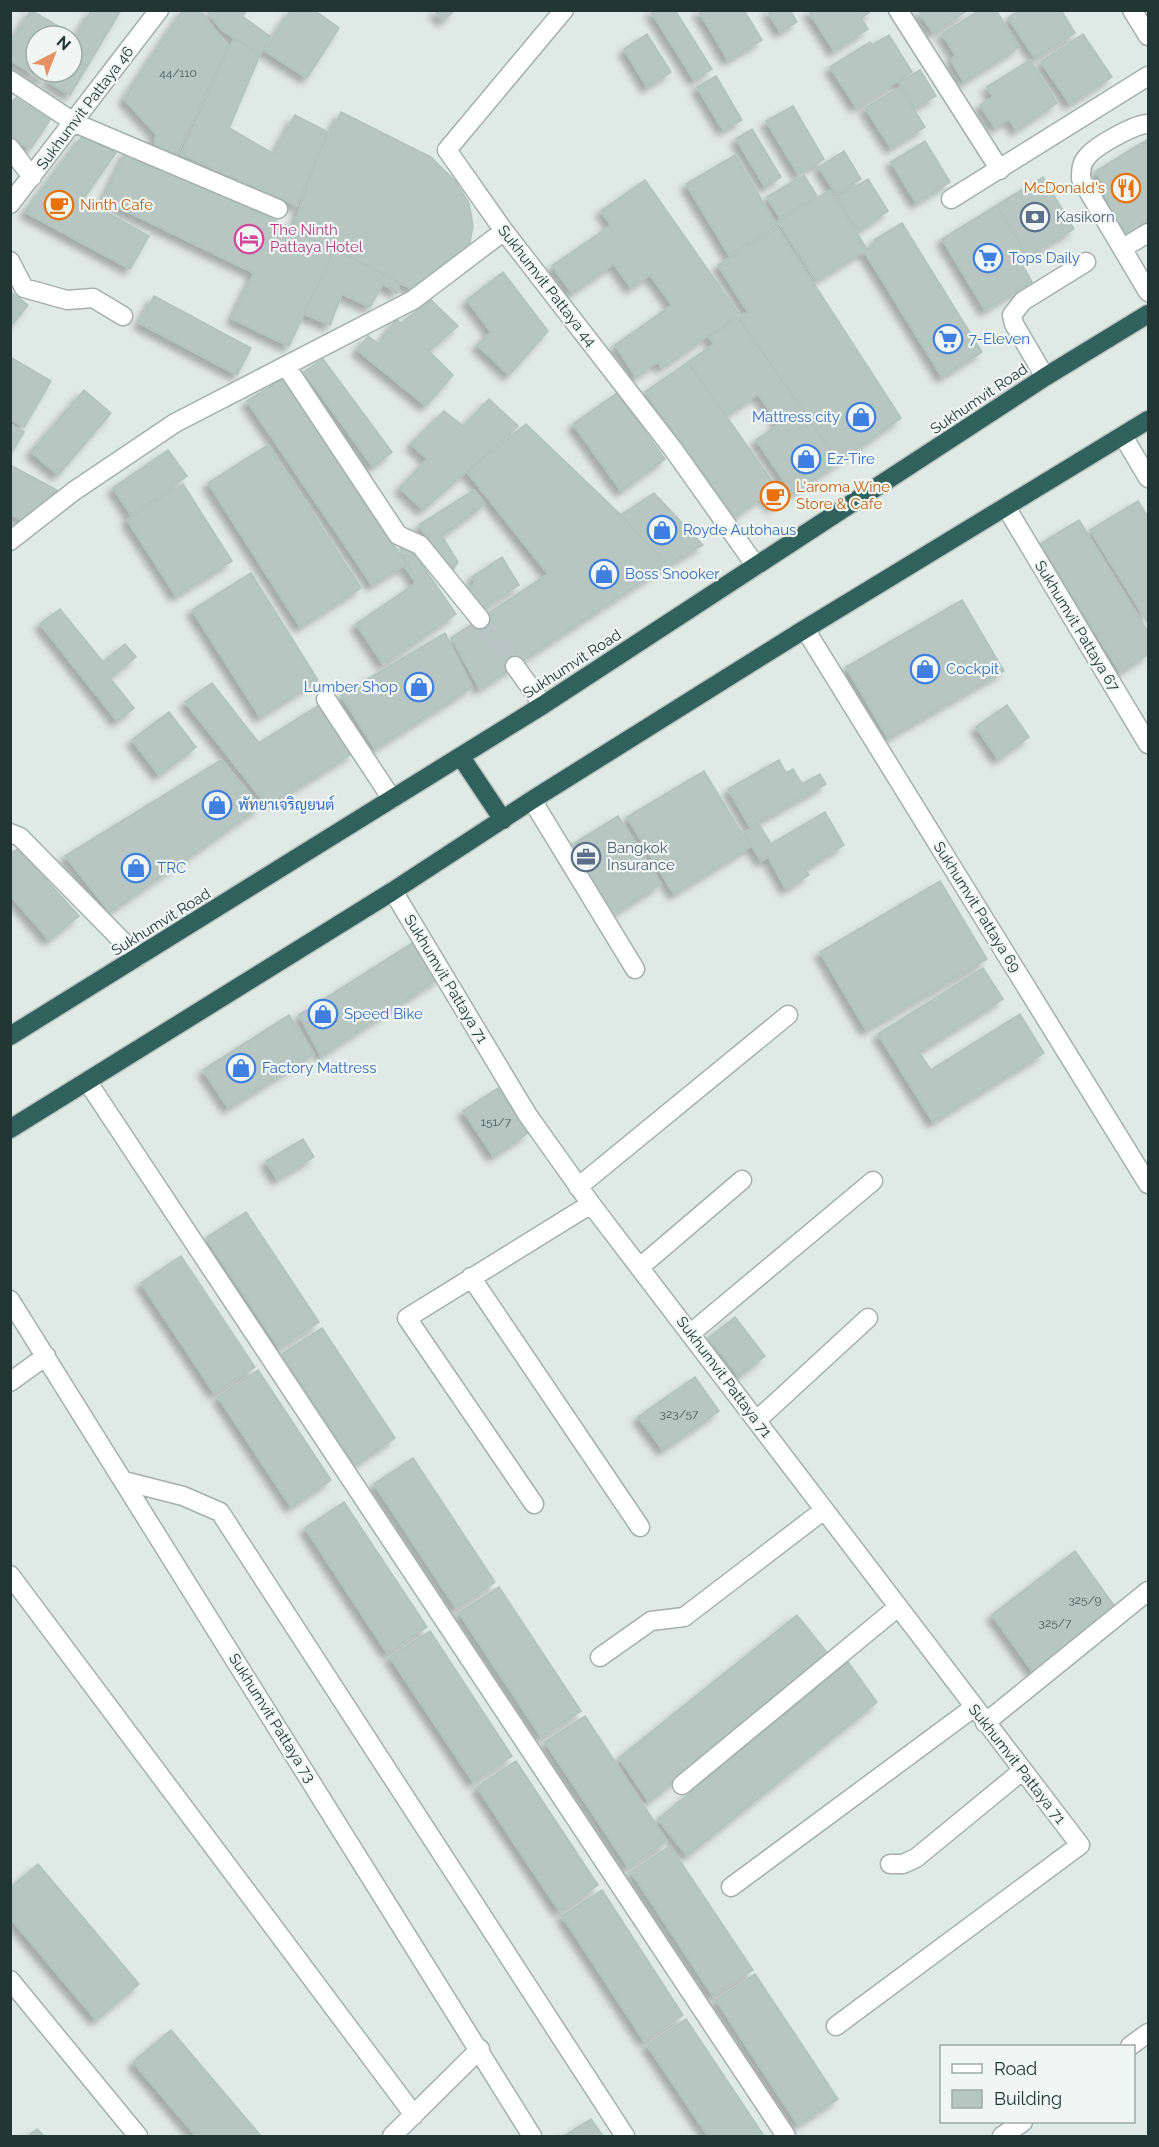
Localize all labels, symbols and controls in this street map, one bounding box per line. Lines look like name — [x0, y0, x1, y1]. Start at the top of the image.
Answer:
north arrow — [24, 24, 84, 84]
text: N — [53, 32, 75, 54]
street label: Sukhumvit Pattaya 46 — [33, 43, 137, 173]
house number: 44/110 — [159, 66, 197, 80]
restaurant icon: McDonald's — [1110, 172, 1142, 204]
place label: McDonald's — [1024, 179, 1105, 197]
cafe icon: Ninth Cafe — [43, 189, 75, 221]
place label: Ninth Cafe — [80, 196, 153, 214]
bank icon: Kasikorn — [1019, 201, 1051, 233]
place label: Kasikorn — [1056, 208, 1115, 226]
place label: The Ninth Pattaya Hotel — [270, 221, 364, 256]
street label: Sukhumvit Pattaya 44 — [494, 222, 600, 350]
hotel icon: The Ninth Pattaya Hotel — [233, 223, 265, 255]
supermarket icon: Tops Daily — [972, 242, 1004, 274]
place label: Tops Daily — [1009, 249, 1080, 267]
supermarket icon: 7-Eleven — [932, 323, 964, 355]
place label: 7-Eleven — [969, 330, 1030, 348]
street label: Sukhumvit Road — [927, 360, 1031, 438]
shop icon: Mattress city — [845, 401, 877, 433]
place label: Mattress city — [752, 408, 840, 426]
shop icon: Ez-Tire — [790, 443, 822, 475]
place label: Ez-Tire — [827, 450, 875, 468]
place label: L'aroma Wine Store & Cafe — [796, 478, 890, 513]
cafe icon: L'aroma Wine Store & Cafe — [759, 480, 791, 512]
shop icon: Royde Autohaus — [646, 514, 678, 546]
place label: Royde Autohaus — [683, 521, 796, 539]
street label: Sukhumvit Pattaya 67 — [1031, 557, 1123, 695]
shop icon: Boss Snooker — [588, 558, 620, 590]
place label: Boss Snooker — [625, 565, 720, 583]
street label: Sukhumvit Road — [520, 626, 624, 702]
shop icon: Cockpit — [909, 653, 941, 685]
place label: Cockpit — [946, 660, 999, 678]
shop icon: Lumber Shop — [403, 671, 435, 703]
place label: Lumber Shop — [304, 678, 398, 696]
shop icon: พัทยาเจริญยนต์ — [201, 789, 233, 821]
place label: พัทยาเจริญยนต์ — [238, 795, 334, 814]
street label: Sukhumvit Pattaya 69 — [929, 838, 1025, 976]
place label: Bangkok Insurance — [607, 839, 675, 874]
office icon: Bangkok Insurance — [570, 841, 602, 873]
shop icon: TRC — [120, 852, 152, 884]
place label: TRC — [157, 859, 186, 877]
street label: Sukhumvit Road — [108, 884, 214, 960]
street label: Sukhumvit Pattaya 71 — [400, 911, 492, 1047]
shop icon: Speed Bike — [307, 998, 339, 1030]
place label: Speed Bike — [344, 1005, 423, 1023]
shop icon: Factory Mattress — [225, 1052, 257, 1084]
place label: Factory Mattress — [262, 1059, 376, 1077]
house number: 151/7 — [481, 1115, 512, 1129]
street label: Sukhumvit Pattaya 71 — [673, 1313, 776, 1442]
house number: 323/57 — [660, 1407, 699, 1421]
house number: 325/9 — [1068, 1593, 1102, 1607]
house number: 325/7 — [1039, 1616, 1072, 1630]
street label: Sukhumvit Pattaya 73 — [225, 1650, 319, 1786]
street label: Sukhumvit Pattaya 71 — [965, 1701, 1070, 1828]
legend — [940, 2045, 1135, 2123]
text: Road — [994, 2058, 1037, 2079]
text: Building — [994, 2088, 1062, 2109]

